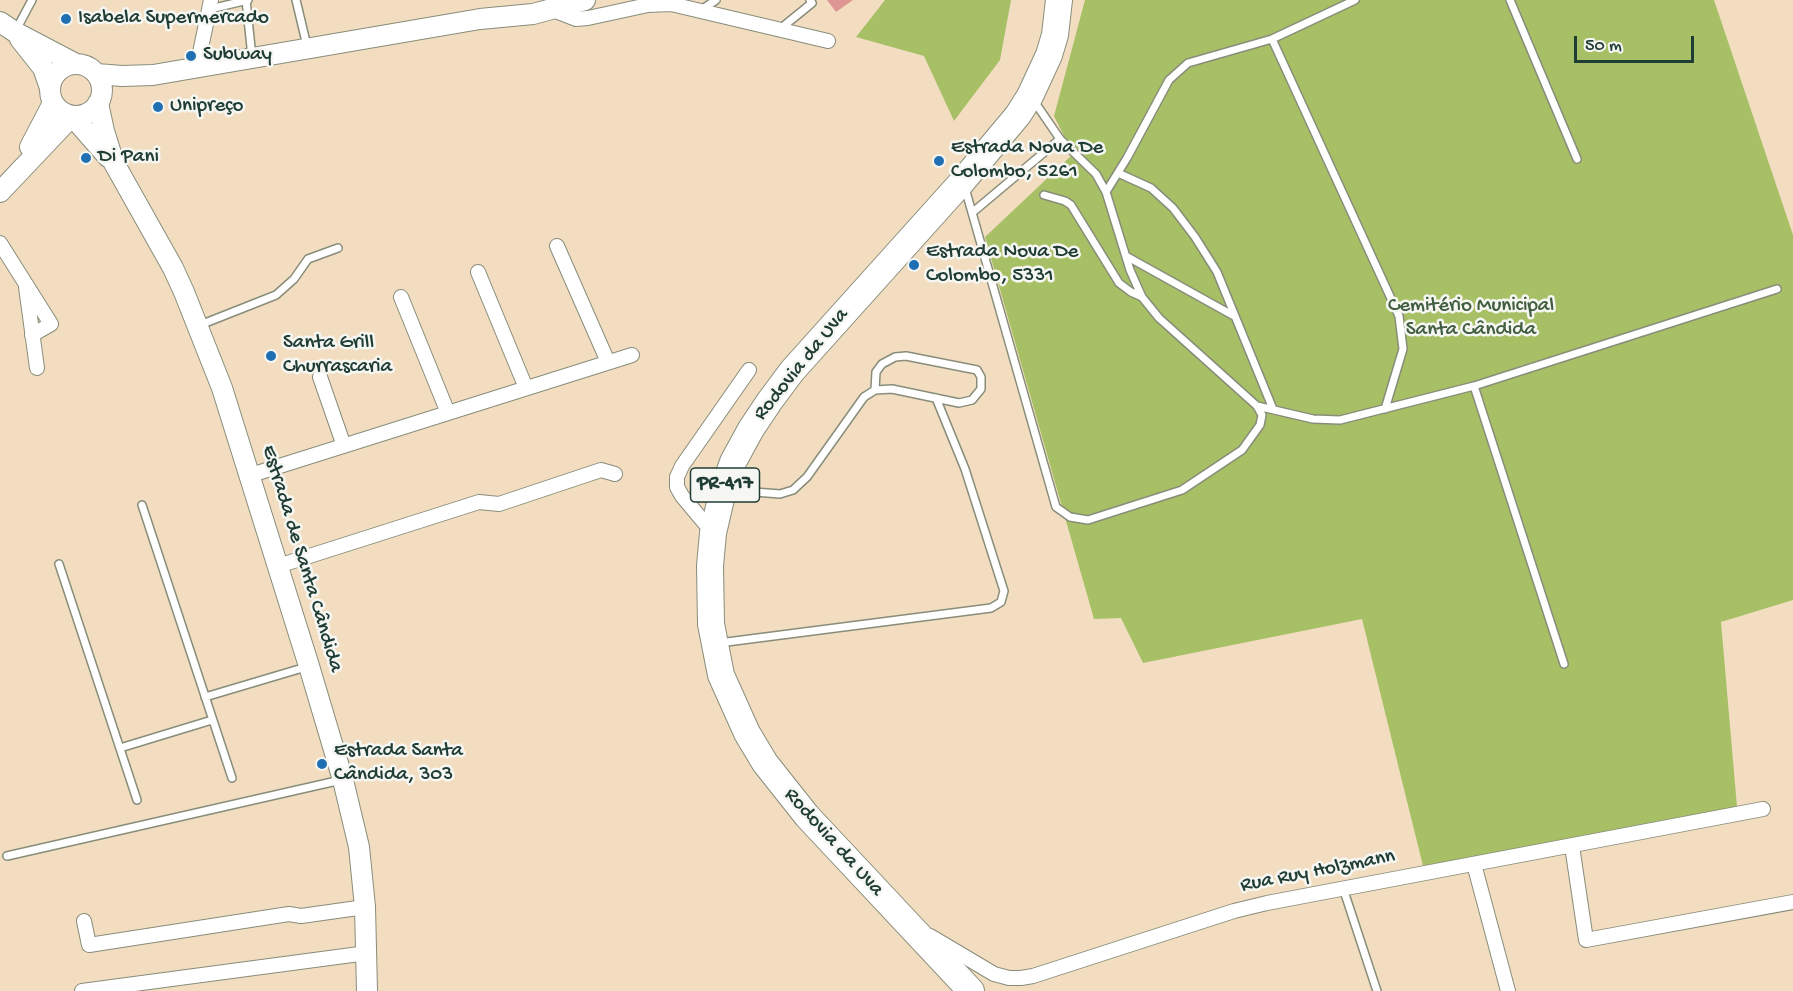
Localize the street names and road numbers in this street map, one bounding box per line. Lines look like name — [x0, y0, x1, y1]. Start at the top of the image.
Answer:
street label: Rodovia da Uva — [749, 304, 855, 426]
street label: Estrada de Santa Cândida — [254, 442, 348, 676]
road number: PR-417 — [690, 468, 760, 502]
street label: Rodovia da Uva — [778, 783, 888, 903]
street label: Rua Ruy Holzmann — [1239, 845, 1397, 899]

